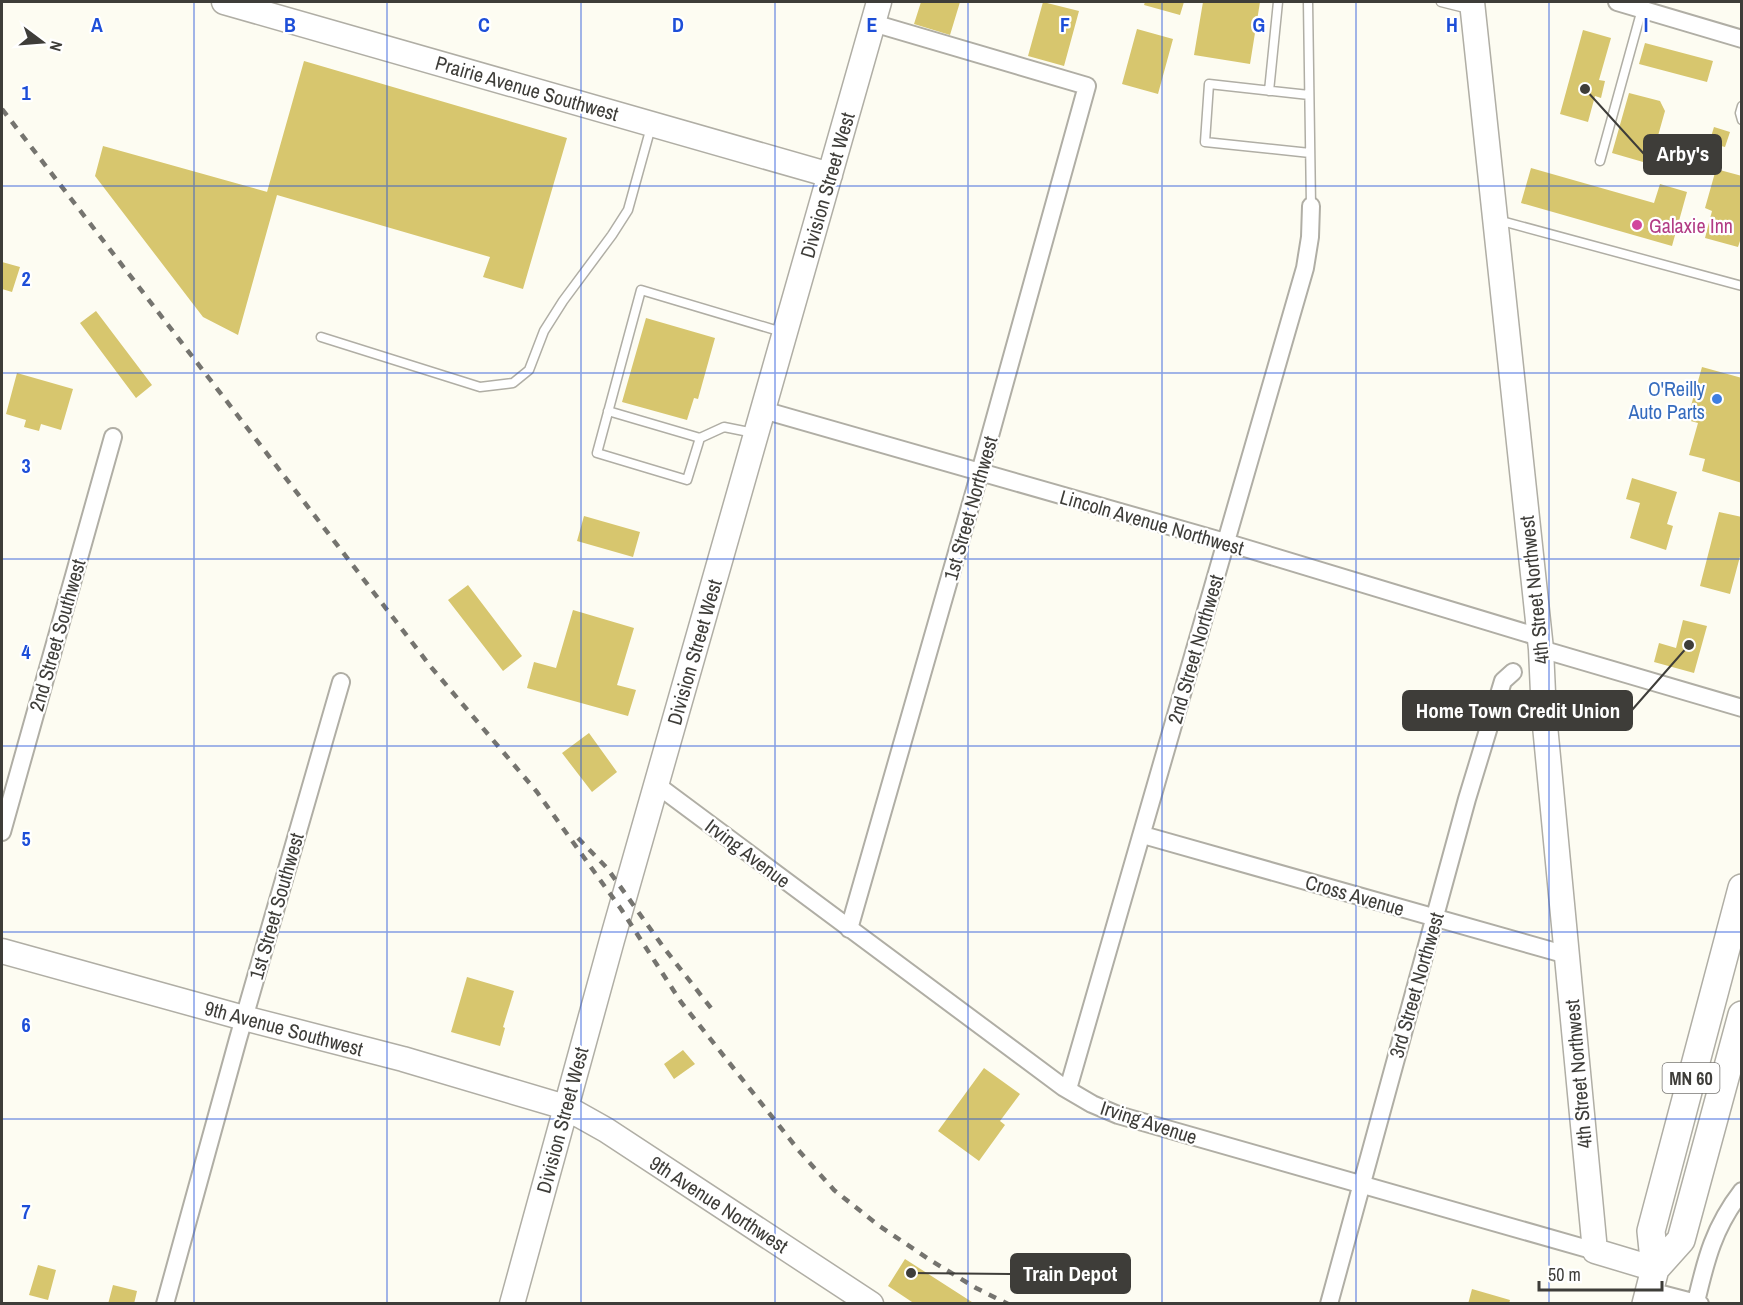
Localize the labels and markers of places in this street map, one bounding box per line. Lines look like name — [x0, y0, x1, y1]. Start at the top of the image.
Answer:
callout: Arby's — [1644, 135, 1721, 174]
place label: Galaxie Inn — [1649, 212, 1733, 239]
marker: Galaxie Inn — [1630, 218, 1644, 232]
place label: O'Reilly Auto Parts — [1627, 375, 1706, 425]
marker: O'Reilly Auto Parts — [1710, 392, 1724, 406]
callout: Home Town Credit Union — [1403, 691, 1632, 730]
callout: Train Depot — [1011, 1254, 1130, 1293]

